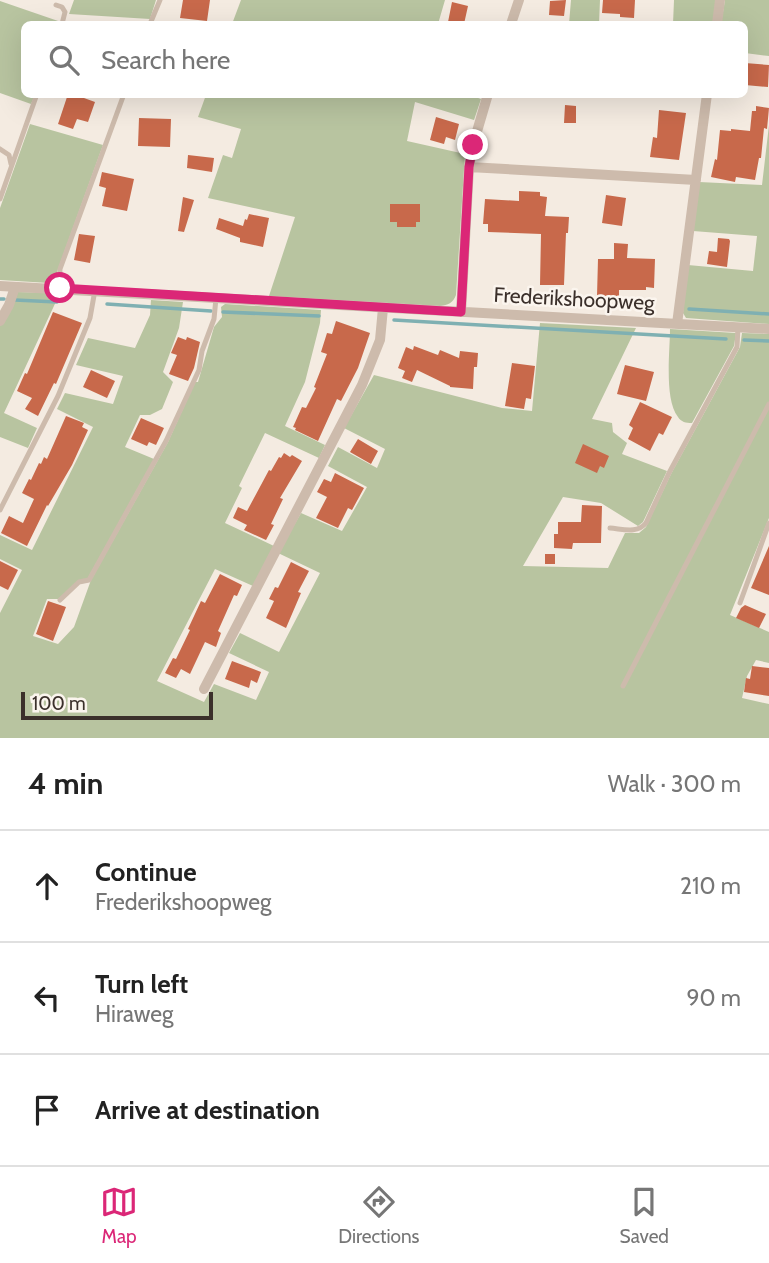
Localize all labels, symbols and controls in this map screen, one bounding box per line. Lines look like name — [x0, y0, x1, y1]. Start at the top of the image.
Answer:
search box — [21, 21, 748, 98]
icon: search — [45, 41, 83, 79]
text: Search here — [101, 44, 230, 76]
route end — [457, 129, 488, 160]
route start — [44, 272, 75, 303]
street label: Frederikshoopweg — [493, 282, 656, 315]
scale bar — [21, 689, 214, 721]
text: 100 m — [32, 692, 86, 715]
text: 4 min — [28, 765, 103, 802]
text: Walk · 300 m — [608, 770, 741, 798]
text: Continue — [95, 856, 197, 888]
icon: ahead — [28, 867, 66, 905]
text: 210 m — [680, 872, 741, 900]
text: Frederikshoopweg — [95, 888, 272, 916]
text: Turn left — [95, 968, 188, 1000]
icon: left — [28, 979, 66, 1017]
text: 90 m — [687, 984, 741, 1012]
text: Hiraweg — [95, 1000, 174, 1028]
icon: arrive — [28, 1091, 66, 1129]
text: Arrive at destination — [95, 1094, 320, 1126]
tab: Map — [100, 1183, 138, 1248]
tab: Directions — [338, 1183, 419, 1248]
tab: Saved — [620, 1183, 669, 1248]

